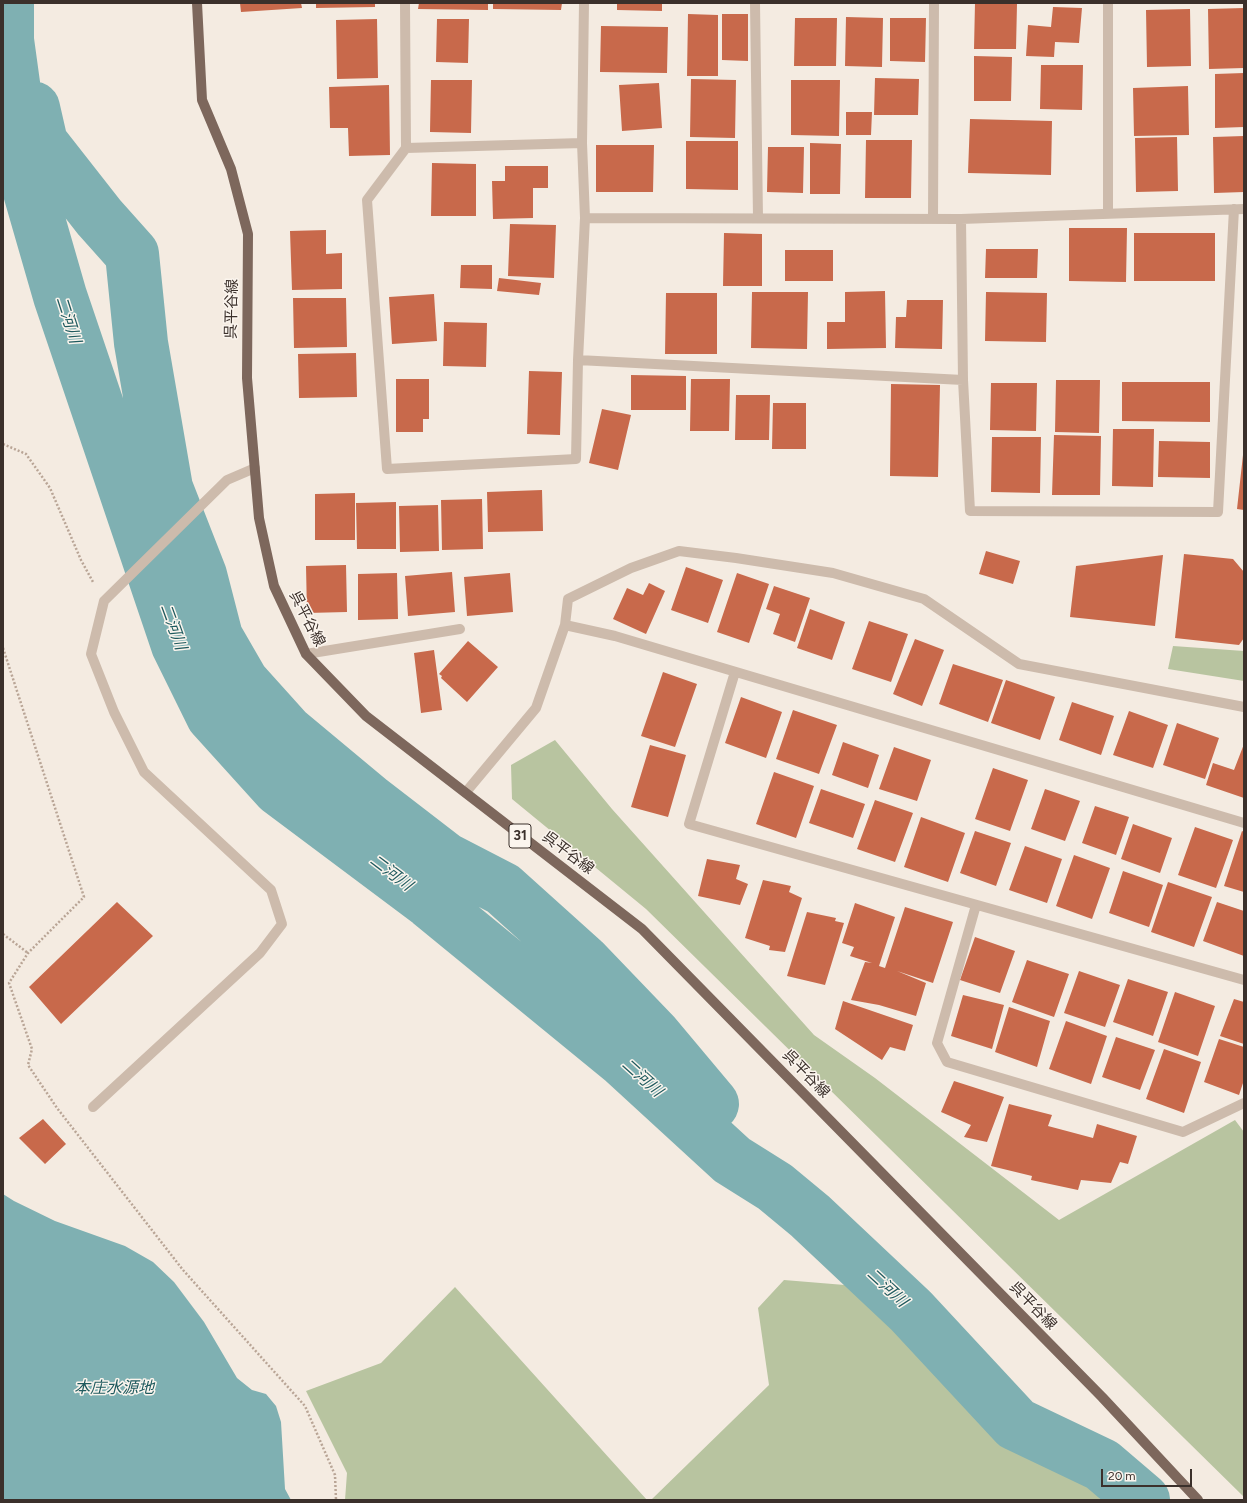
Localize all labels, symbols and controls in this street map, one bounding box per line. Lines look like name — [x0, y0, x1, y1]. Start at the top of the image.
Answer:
street label: 呉平谷線 — [222, 279, 242, 339]
water label: 二河川 — [51, 294, 85, 346]
street label: 呉平谷線 — [285, 588, 329, 650]
water label: 二河川 — [156, 601, 190, 653]
road number: 31 — [509, 824, 531, 848]
street label: 呉平谷線 — [539, 828, 597, 878]
water label: 二河川 — [366, 851, 416, 895]
street label: 呉平谷線 — [779, 1046, 833, 1102]
water label: 二河川 — [618, 1055, 666, 1101]
water label: 二河川 — [863, 1265, 911, 1311]
street label: 呉平谷線 — [1006, 1278, 1060, 1334]
water label: 本庄水源地 — [74, 1378, 154, 1398]
scale bar — [1103, 1461, 1194, 1487]
text: 20 m — [1108, 1469, 1136, 1483]

